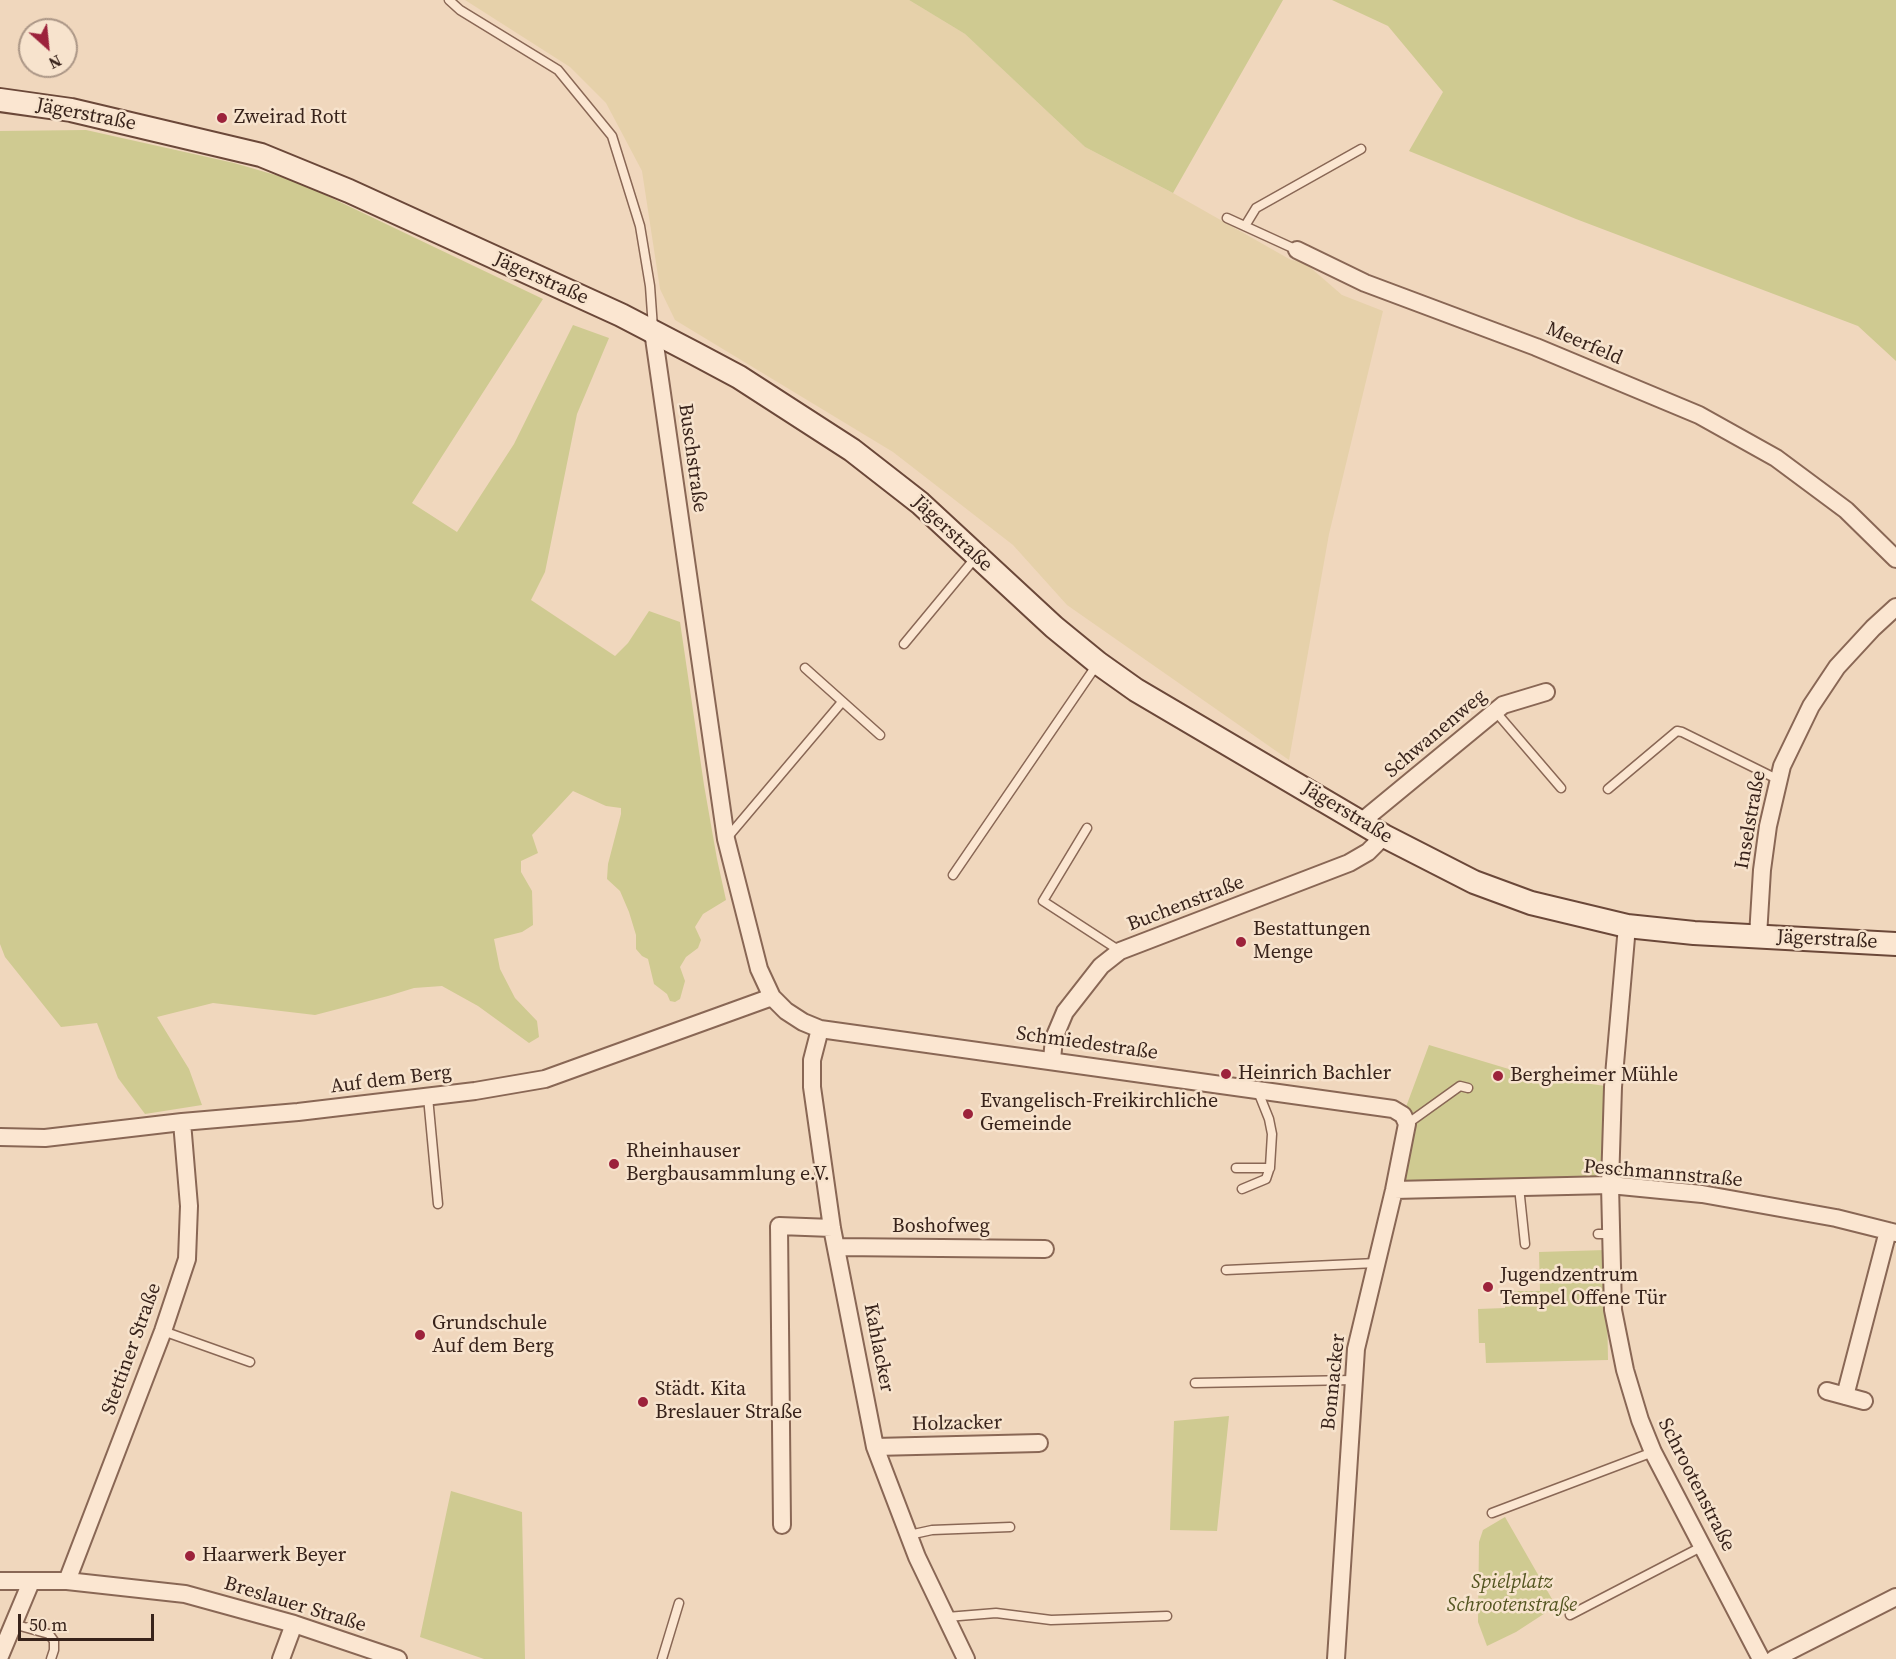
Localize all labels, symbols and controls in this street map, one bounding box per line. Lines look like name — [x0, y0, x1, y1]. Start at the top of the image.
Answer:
north arrow — [18, 18, 78, 78]
text: N — [45, 50, 65, 75]
street label: Jägerstraße — [34, 94, 138, 136]
place label: Zweirad Rott — [234, 106, 347, 130]
marker: Zweirad Rott — [215, 111, 229, 125]
street label: Jägerstraße — [490, 247, 592, 311]
street label: Meerfeld — [1542, 317, 1626, 371]
street label: Buschstraße — [672, 402, 712, 514]
street label: Jägerstraße — [907, 491, 997, 577]
street label: Schwanenweg — [1380, 684, 1492, 784]
street label: Inselstraße — [1731, 769, 1771, 871]
street label: Jägerstraße — [1297, 777, 1397, 849]
street label: Buchenstraße — [1124, 871, 1248, 937]
place label: Bestattungen Menge — [1253, 918, 1371, 965]
street label: Jägerstraße — [1776, 925, 1878, 955]
marker: Bestattungen Menge — [1234, 935, 1248, 949]
street label: Schmiedestraße — [1014, 1022, 1160, 1066]
street label: Auf dem Berg — [329, 1061, 453, 1099]
place label: Heinrich Bachler — [1238, 1062, 1391, 1086]
place label: Bergheimer Mühle — [1510, 1064, 1678, 1088]
marker: Heinrich Bachler — [1219, 1067, 1233, 1081]
marker: Bergheimer Mühle — [1491, 1069, 1505, 1083]
place label: Evangelisch-Freikirchliche Gemeinde — [980, 1090, 1218, 1137]
marker: Evangelisch-Freikirchliche Gemeinde — [961, 1107, 975, 1121]
place label: Rheinhauser Bergbausammlung e.V. — [626, 1140, 830, 1187]
street label: Peschmannstraße — [1582, 1155, 1744, 1193]
marker: Rheinhauser Bergbausammlung e.V. — [607, 1157, 621, 1171]
street label: Boshofweg — [892, 1215, 990, 1239]
place label: Jugendzentrum Tempel Offene Tür — [1500, 1264, 1667, 1311]
street label: Stettiner Straße — [97, 1280, 167, 1418]
marker: Jugendzentrum Tempel Offene Tür — [1481, 1280, 1495, 1294]
street label: Kahlacker — [858, 1302, 898, 1394]
place label: Grundschule Auf dem Berg — [432, 1312, 554, 1359]
marker: Grundschule Auf dem Berg — [413, 1328, 427, 1342]
street label: Bonnacker — [1317, 1333, 1351, 1431]
place label: Städt. Kita Breslauer Straße — [655, 1378, 802, 1425]
marker: Städt. Kita Breslauer Straße — [636, 1395, 650, 1409]
street label: Holzacker — [912, 1411, 1002, 1437]
street label: Schrootenstraße — [1652, 1414, 1740, 1556]
place label: Haarwerk Beyer — [202, 1544, 346, 1568]
marker: Haarwerk Beyer — [183, 1549, 197, 1563]
park label: Spielplatz Schrootenstraße — [1447, 1571, 1577, 1618]
street label: Breslauer Straße — [221, 1572, 369, 1638]
scale bar — [21, 1602, 158, 1640]
text: 50 m — [29, 1612, 67, 1637]

